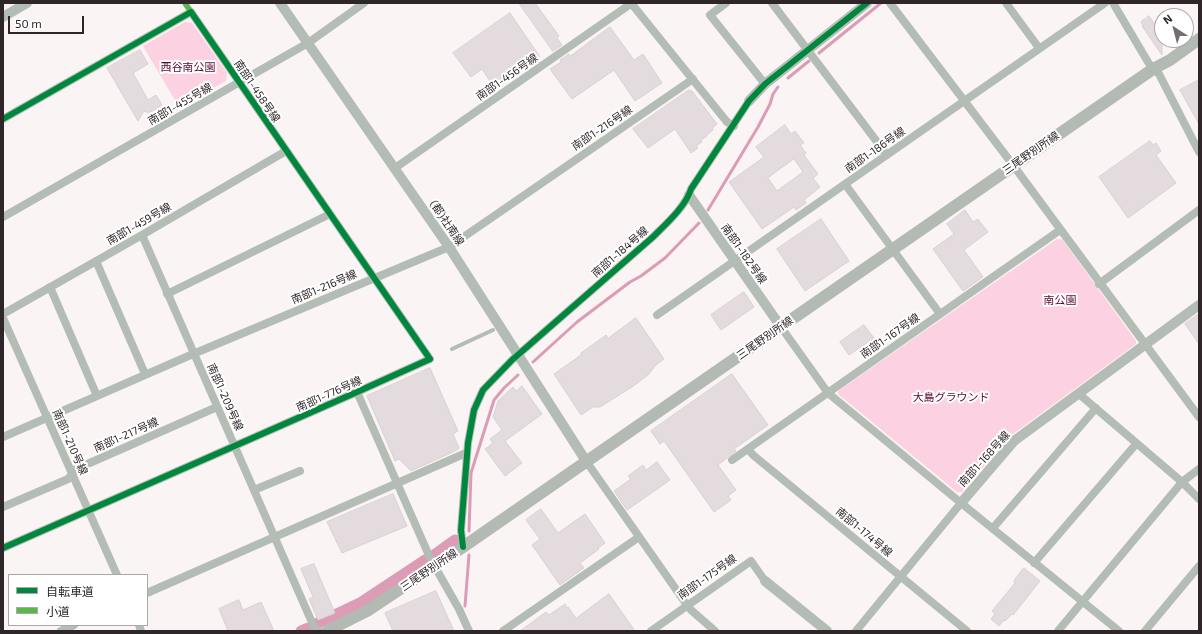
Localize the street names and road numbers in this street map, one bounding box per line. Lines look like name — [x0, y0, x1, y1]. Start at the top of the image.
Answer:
street label: 南部1-456号線 — [474, 51, 540, 103]
street label: 南部1-458号線 — [231, 57, 283, 125]
street label: 南部1-455号線 — [146, 80, 214, 128]
street label: 南部1-216号線 — [569, 103, 635, 153]
street label: 南部1-186号線 — [842, 124, 908, 176]
street label: 三尾野別所線 — [1000, 129, 1062, 177]
street label: (都)社南線 — [427, 198, 467, 248]
street label: 南部1-459号線 — [104, 200, 174, 248]
street label: 南部1-182号線 — [718, 221, 770, 287]
street label: 南部1-184号線 — [589, 224, 651, 280]
street label: 南部1-216号線 — [289, 267, 359, 307]
street label: 南部1-167号線 — [858, 311, 922, 361]
street label: 三尾野別所線 — [734, 314, 796, 362]
street label: 南部1-209号線 — [204, 361, 246, 433]
street label: 南部1-776号線 — [294, 374, 364, 414]
street label: 南部1-210号線 — [50, 407, 90, 477]
street label: 南部1-217号線 — [92, 415, 160, 455]
street label: 南部1-168号線 — [956, 428, 1012, 490]
street label: 南部1-174号線 — [833, 505, 895, 559]
street label: 三尾野別所線 — [398, 546, 460, 594]
street label: 南部1-175号線 — [675, 552, 739, 602]

